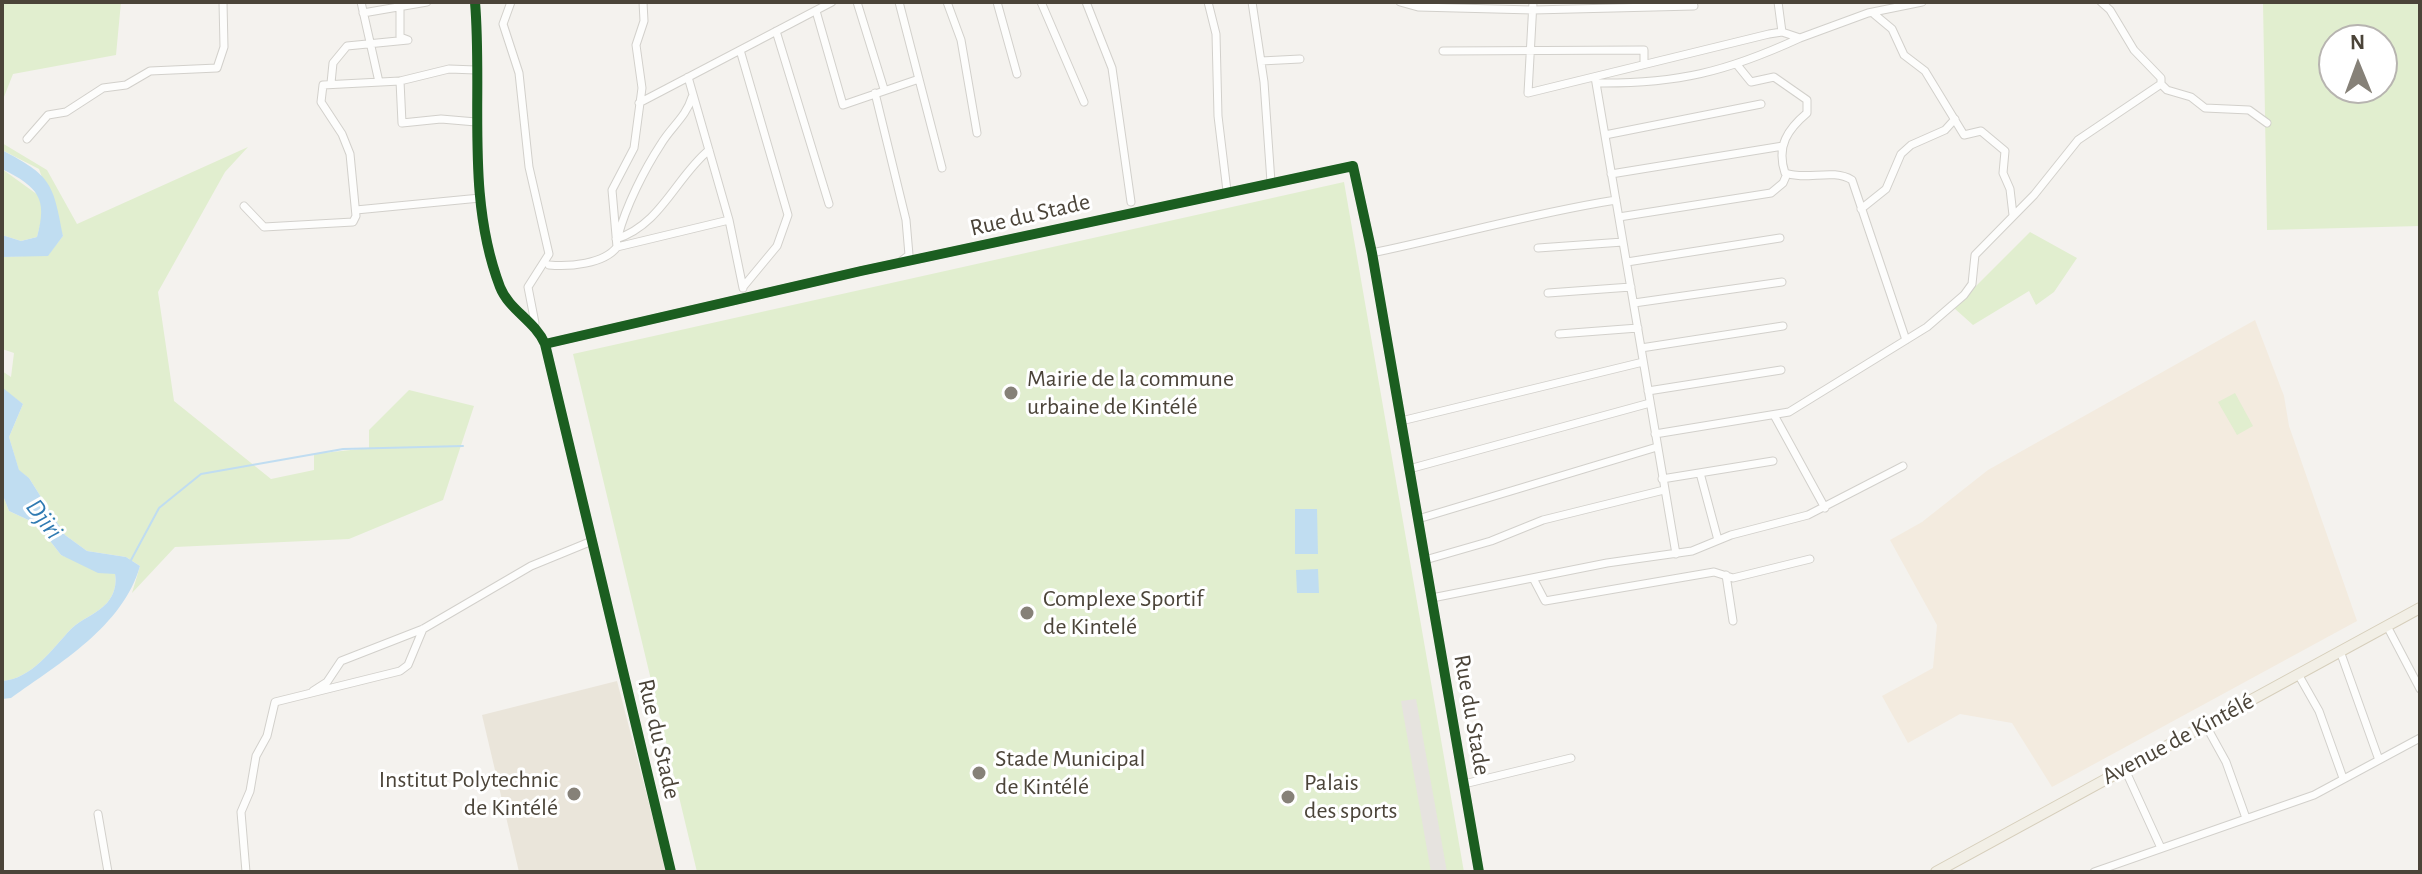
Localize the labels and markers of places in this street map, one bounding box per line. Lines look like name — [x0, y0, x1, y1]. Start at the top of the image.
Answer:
place label: Mairie de la commune urbaine de Kintélé — [1027, 365, 1234, 421]
marker: Mairie de la commune urbaine de Kintélé — [1002, 384, 1020, 402]
place label: Complexe Sportif de Kintelé — [1043, 585, 1204, 641]
marker: Complexe Sportif de Kintelé — [1018, 604, 1036, 622]
place label: Stade Municipal de Kintélé — [995, 745, 1145, 801]
marker: Stade Municipal de Kintélé — [970, 764, 988, 782]
place label: Institut Polytechnic de Kintélé — [379, 766, 558, 822]
place label: Palais des sports — [1304, 769, 1397, 825]
marker: Institut Polytechnic de Kintélé — [565, 785, 583, 803]
marker: Palais des sports — [1279, 788, 1297, 806]

